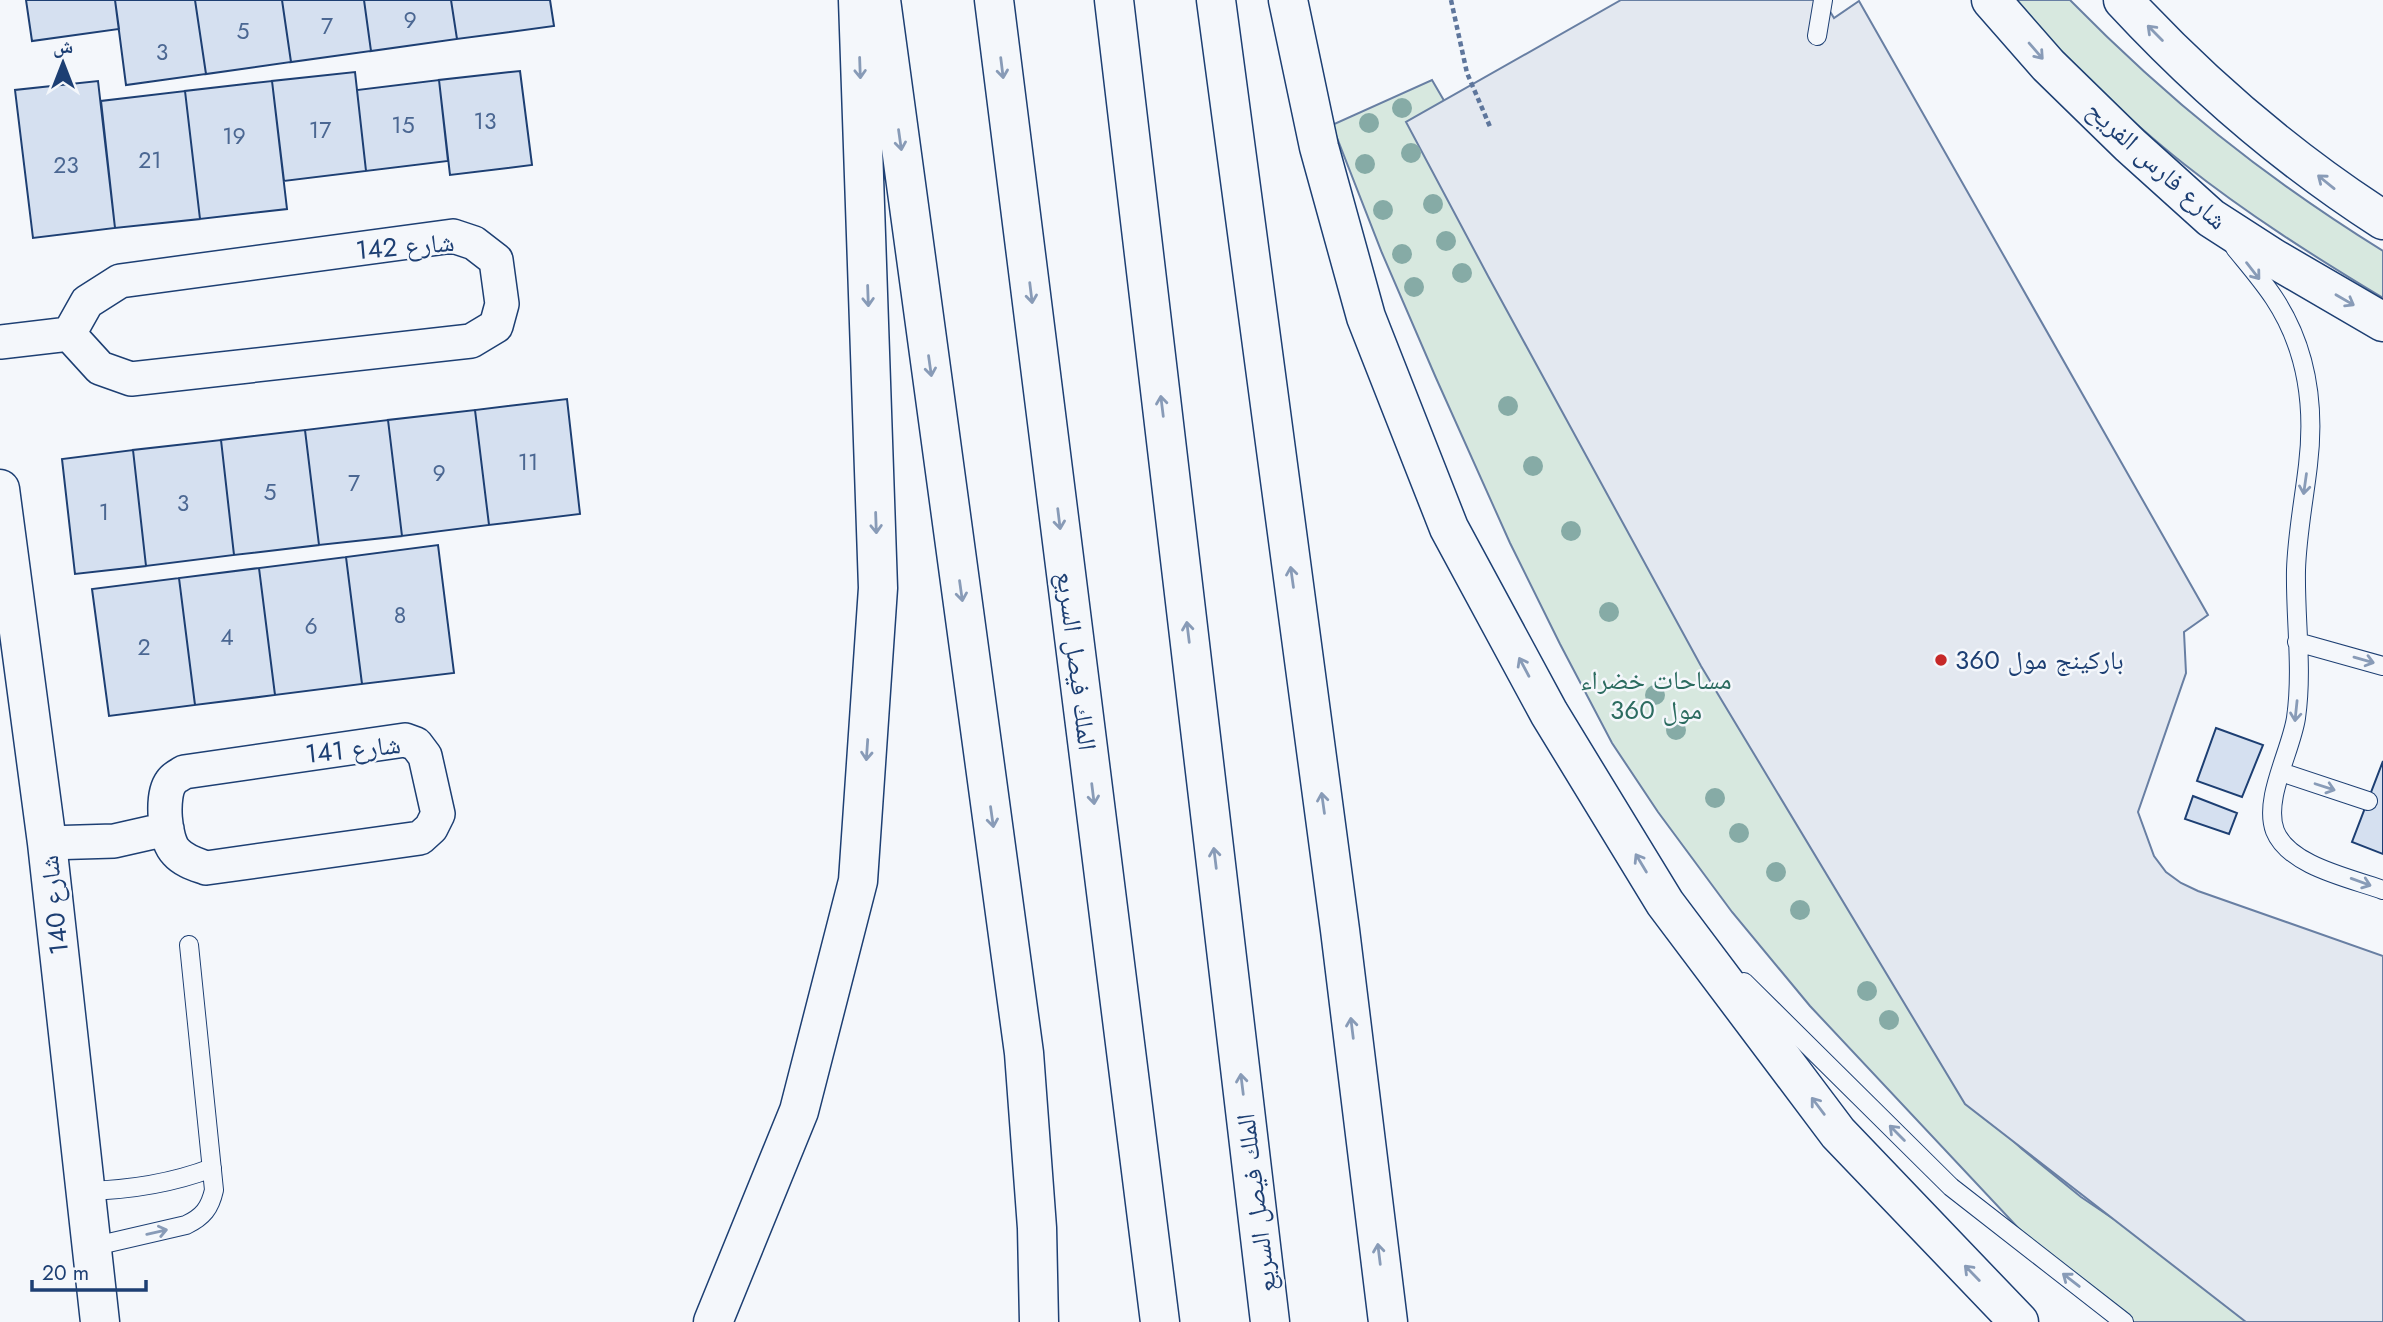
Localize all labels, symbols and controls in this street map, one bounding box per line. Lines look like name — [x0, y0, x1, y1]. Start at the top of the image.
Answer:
house number: 9 — [403, 3, 417, 37]
house number: 7 — [321, 9, 333, 43]
house number: 5 — [237, 14, 250, 48]
one-way arrow — [2147, 25, 2164, 42]
north arrow — [28, 28, 98, 98]
text: ش — [53, 33, 73, 60]
house number: 3 — [156, 35, 168, 69]
one-way arrow — [2028, 42, 2044, 60]
one-way arrow — [854, 56, 867, 79]
one-way arrow — [996, 56, 1009, 79]
street label: شارع فارس الفريح — [2078, 92, 2236, 238]
house number: 13 — [474, 104, 496, 138]
house number: 15 — [391, 108, 415, 142]
house number: 17 — [309, 113, 331, 147]
house number: 19 — [222, 119, 246, 153]
one-way arrow — [894, 129, 907, 151]
house number: 21 — [138, 143, 162, 177]
house number: 23 — [53, 148, 79, 182]
one-way arrow — [2318, 175, 2336, 190]
street label: شارع 142 — [354, 223, 456, 269]
one-way arrow — [2246, 262, 2261, 280]
one-way arrow — [1024, 282, 1037, 304]
one-way arrow — [861, 284, 874, 307]
one-way arrow — [2334, 294, 2355, 307]
one-way arrow — [924, 354, 937, 377]
one-way arrow — [1155, 395, 1168, 418]
house number: 11 — [518, 445, 538, 479]
house number: 9 — [432, 456, 446, 490]
house number: 7 — [348, 466, 360, 500]
one-way arrow — [2298, 472, 2311, 495]
house number: 5 — [264, 475, 277, 509]
house number: 3 — [177, 486, 189, 520]
house number: 1 — [99, 495, 109, 529]
one-way arrow — [1052, 507, 1065, 530]
one-way arrow — [869, 511, 882, 534]
one-way arrow — [1286, 566, 1299, 589]
street label: الملك فيصل السريع — [1047, 569, 1107, 753]
one-way arrow — [955, 580, 968, 602]
house number: 8 — [394, 598, 406, 632]
house number: 6 — [304, 609, 318, 643]
house number: 4 — [220, 620, 234, 654]
one-way arrow — [1182, 621, 1195, 644]
house number: 2 — [137, 630, 151, 664]
place label: باركينج مول 360 — [1955, 641, 2124, 679]
marker: باركينج مول 360 — [1933, 652, 1949, 668]
one-way arrow — [2353, 655, 2375, 668]
one-way arrow — [1517, 658, 1531, 678]
park label: مساحات خضراء 360 مول — [1580, 661, 1732, 729]
one-way arrow — [2289, 699, 2302, 722]
street label: شارع 141 — [303, 725, 403, 773]
one-way arrow — [860, 738, 873, 761]
one-way arrow — [1087, 782, 1100, 804]
one-way arrow — [2313, 782, 2335, 794]
one-way arrow — [1316, 792, 1329, 815]
one-way arrow — [985, 805, 998, 828]
one-way arrow — [1208, 847, 1221, 870]
street label: شارع 140 — [30, 853, 78, 957]
one-way arrow — [1633, 853, 1647, 873]
one-way arrow — [2350, 877, 2372, 889]
one-way arrow — [1345, 1018, 1358, 1040]
one-way arrow — [1235, 1073, 1248, 1096]
one-way arrow — [1810, 1097, 1825, 1116]
street label: الملك فيصل السريع — [1226, 1111, 1286, 1295]
one-way arrow — [1889, 1125, 1906, 1142]
one-way arrow — [145, 1225, 168, 1238]
one-way arrow — [1373, 1243, 1386, 1266]
scale bar — [32, 1248, 145, 1292]
text: 20 m — [42, 1258, 89, 1288]
one-way arrow — [1964, 1265, 1981, 1282]
one-way arrow — [2062, 1273, 2080, 1288]

